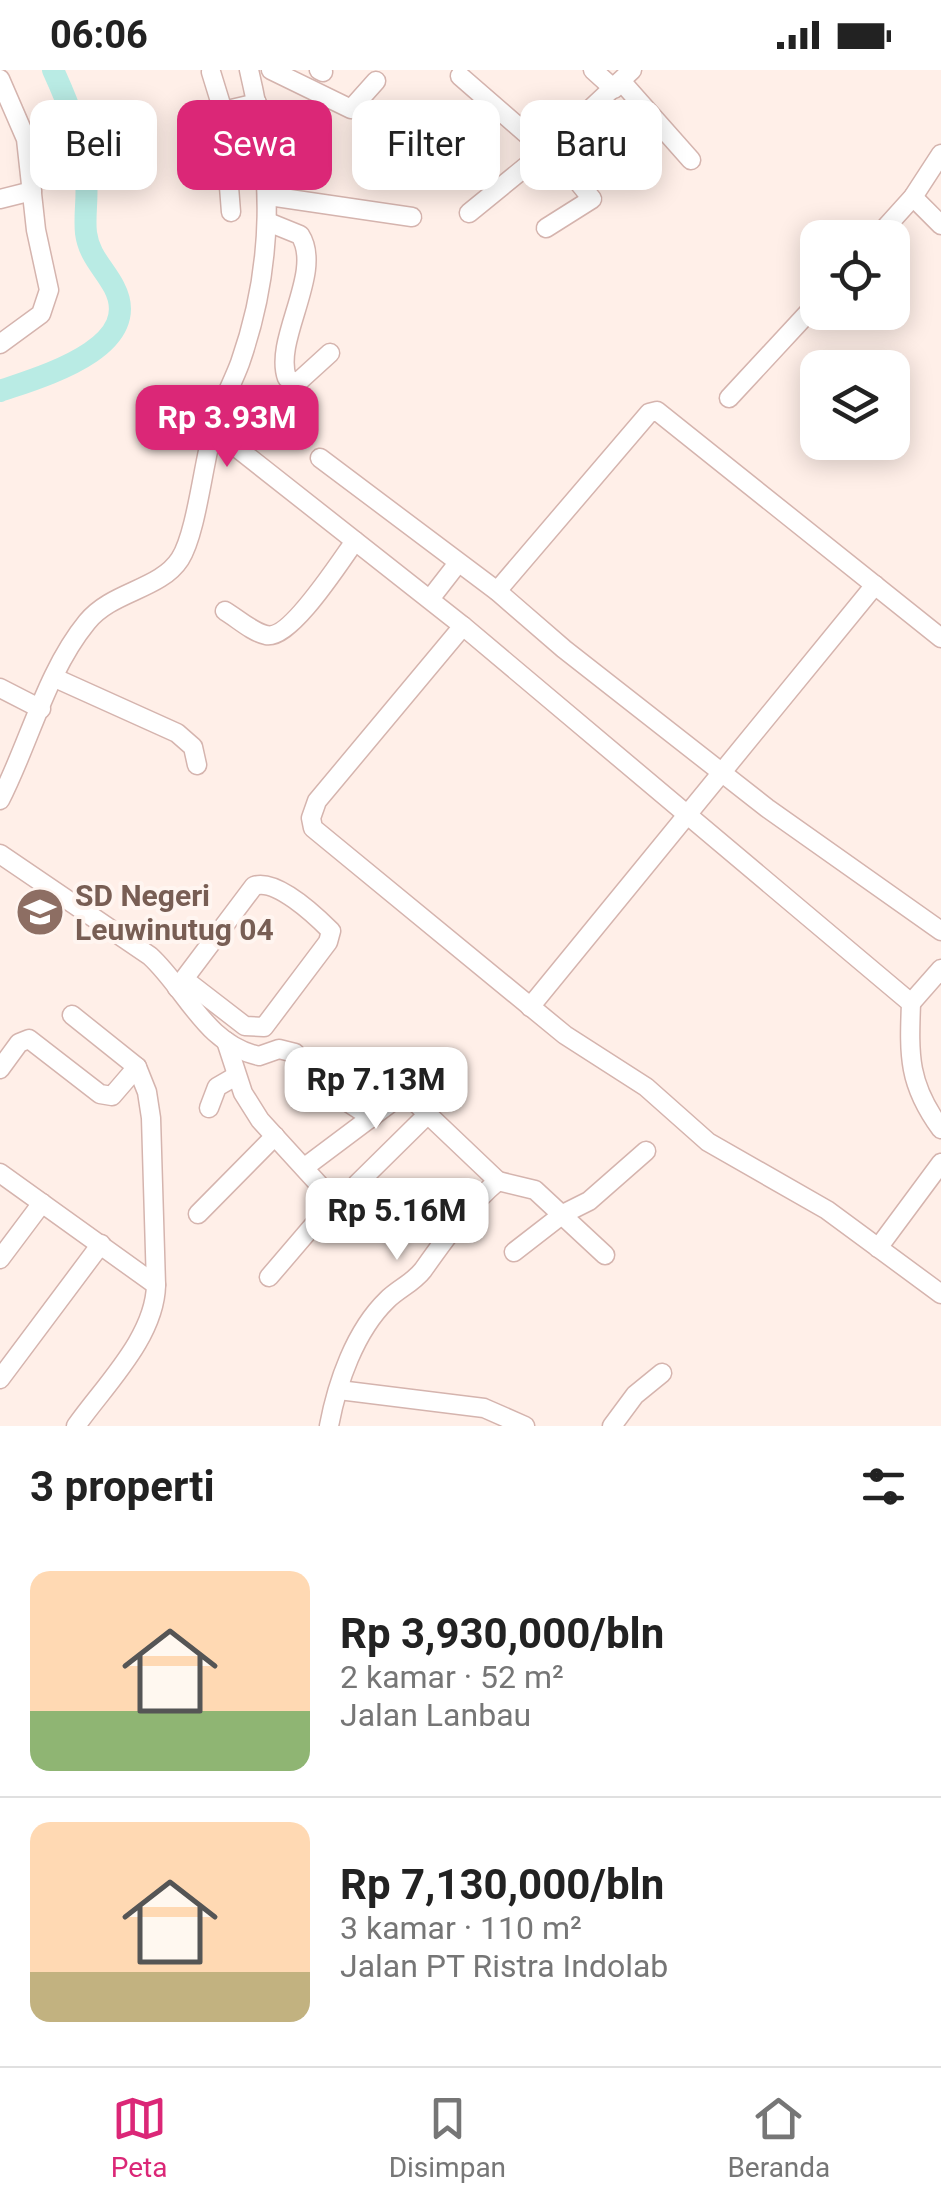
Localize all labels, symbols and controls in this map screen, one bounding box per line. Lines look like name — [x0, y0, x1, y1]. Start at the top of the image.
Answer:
text: 06:06 — [50, 13, 148, 57]
chip: Beli — [30, 100, 157, 190]
chip: Sewa — [177, 100, 332, 190]
chip: Filter — [352, 100, 500, 190]
chip: Baru — [520, 100, 662, 190]
map controls — [800, 220, 910, 460]
button: locate — [800, 220, 910, 330]
button: layers — [800, 350, 910, 460]
pin: Rp 3.93M — [124, 385, 330, 470]
text: Rp 3.93M — [158, 398, 296, 436]
place label: SD Negeri Leuwinutug 04 — [75, 878, 274, 947]
school or university icon: SD Negeri Leuwinutug 04 — [14, 886, 66, 938]
pin: Rp 7.13M — [273, 1047, 479, 1132]
text: Rp 7.13M — [307, 1060, 445, 1098]
pin: Rp 5.16M — [294, 1178, 500, 1263]
text: Rp 5.16M — [328, 1191, 466, 1229]
icon: filters — [856, 1459, 911, 1514]
text: 3 properti — [30, 1462, 215, 1511]
text: Rp 3,930,000/bln — [340, 1609, 664, 1658]
icon: home — [110, 1611, 230, 1731]
text: 2 kamar · 52 m² — [340, 1658, 564, 1696]
text: Jalan Lanbau — [340, 1696, 531, 1734]
text: Rp 7,130,000/bln — [340, 1860, 664, 1909]
icon: home — [110, 1862, 230, 1982]
text: 3 kamar · 110 m² — [340, 1909, 582, 1947]
text: Jalan PT Ristra Indolab — [340, 1947, 668, 1985]
tab: Peta — [111, 2091, 167, 2184]
tab: Disimpan — [389, 2091, 506, 2184]
tab: Beranda — [727, 2091, 830, 2184]

